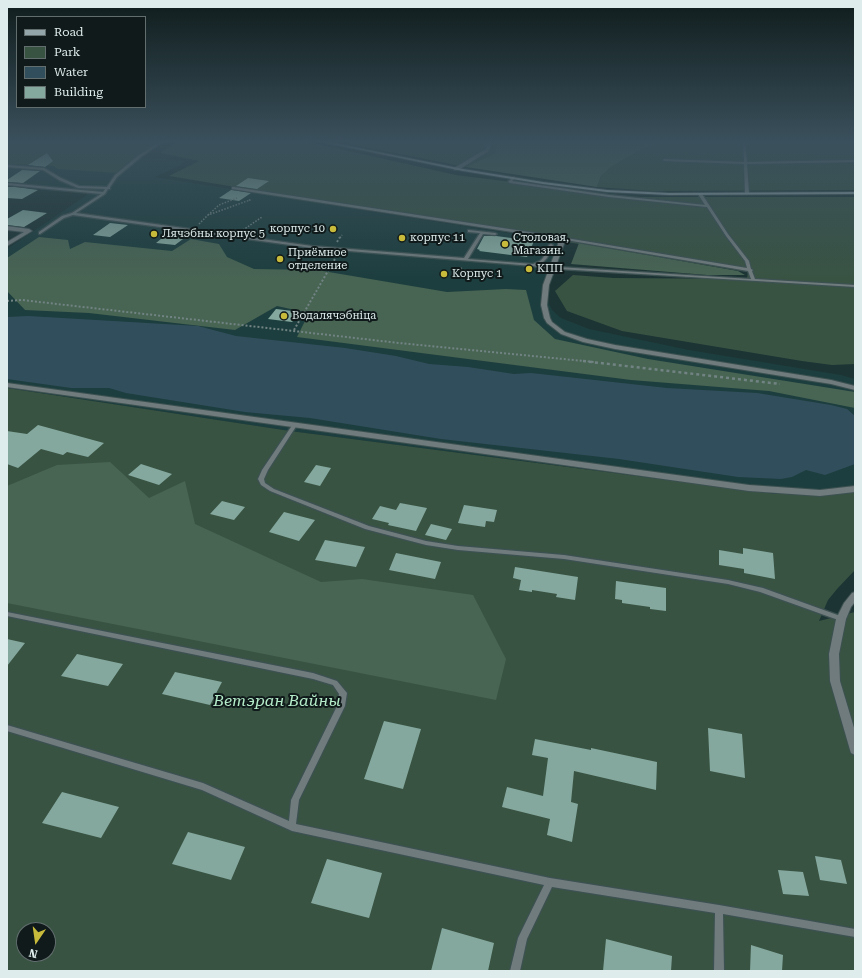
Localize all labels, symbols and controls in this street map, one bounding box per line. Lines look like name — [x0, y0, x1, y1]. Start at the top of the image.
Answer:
legend — [16, 16, 146, 108]
text: Road — [54, 25, 83, 39]
text: Park — [54, 45, 80, 59]
text: Water — [54, 65, 88, 79]
text: Building — [54, 85, 103, 99]
place label: корпус 10 — [270, 222, 325, 236]
marker: корпус 10 — [328, 224, 338, 234]
place label: Лячэбны корпус 5 — [162, 227, 265, 241]
marker: Лячэбны корпус 5 — [149, 229, 159, 239]
place label: корпус 11 — [410, 231, 465, 245]
place label: Столовая, Магазин. — [513, 231, 569, 257]
marker: корпус 11 — [397, 233, 407, 243]
marker: Столовая, Магазин. — [500, 239, 510, 249]
place label: Приёмное отделение — [288, 246, 347, 272]
marker: Приёмное отделение — [275, 254, 285, 264]
place label: КПП — [537, 262, 563, 276]
marker: КПП — [524, 264, 534, 274]
place label: Корпус 1 — [452, 267, 502, 281]
marker: Корпус 1 — [439, 269, 449, 279]
place label: Водалячэбніца — [292, 309, 376, 323]
marker: Водалячэбніца — [279, 311, 289, 321]
park label: Ветэран Вайны — [213, 691, 341, 711]
north arrow — [16, 922, 56, 962]
text: N — [28, 946, 39, 960]

